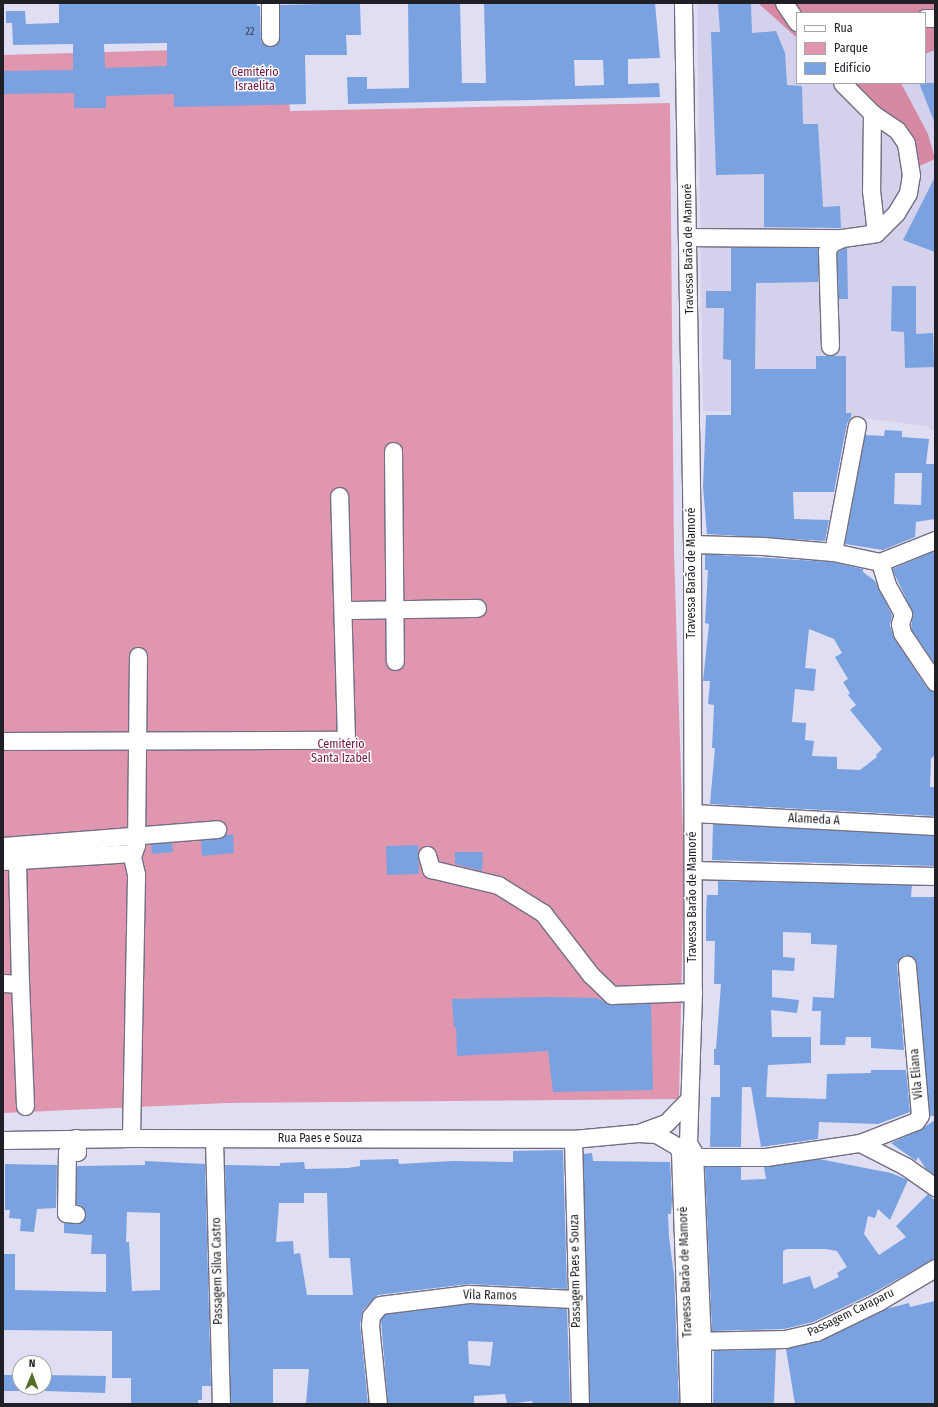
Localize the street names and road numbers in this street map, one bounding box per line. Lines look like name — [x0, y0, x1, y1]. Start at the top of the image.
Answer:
street label: Travessa Barão de Mamoré — [681, 183, 697, 315]
street label: Travessa Barão de Mamoré — [685, 508, 699, 638]
street label: Alameda A — [788, 811, 840, 829]
street label: Travessa Barão de Mamoré — [686, 832, 700, 962]
street label: Vila Eliana — [908, 1048, 926, 1100]
street label: Rua Paes e Souza — [278, 1132, 362, 1146]
street label: Travessa Barão de Mamoré — [677, 1206, 695, 1338]
street label: Passagem Paes e Souza — [568, 1214, 584, 1328]
street label: Passagem Silva Castro — [210, 1217, 226, 1325]
street label: Passagem Caraparu — [805, 1286, 897, 1340]
street label: Vila Ramos — [463, 1288, 517, 1304]

